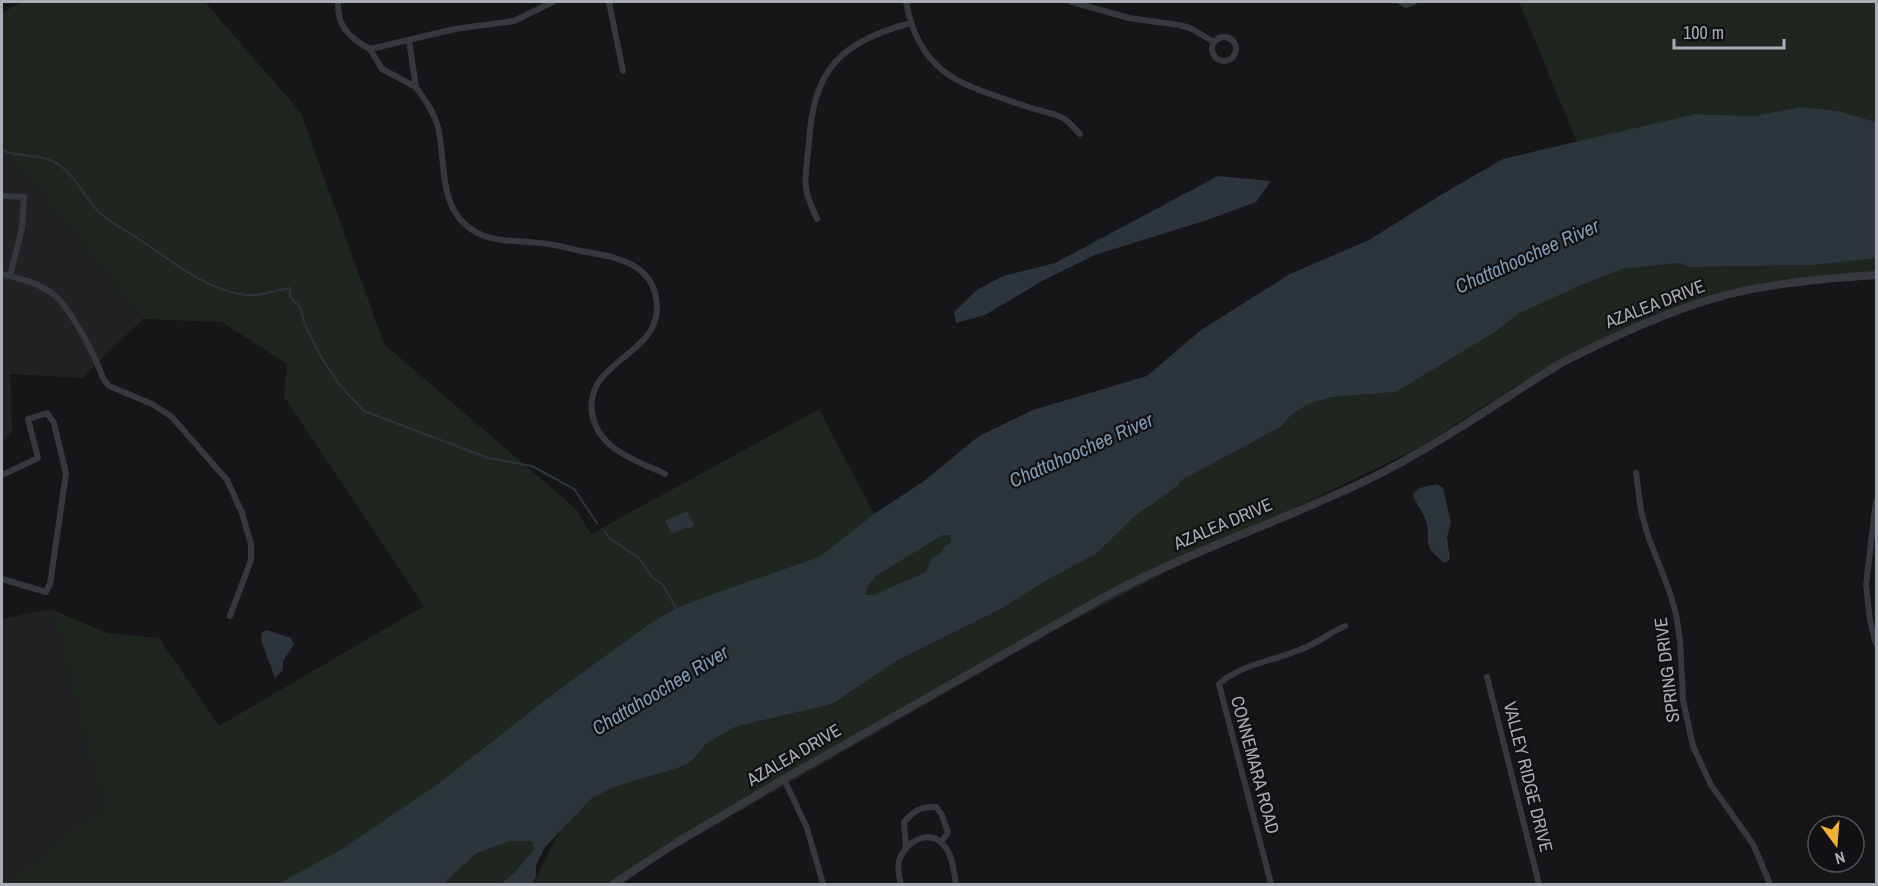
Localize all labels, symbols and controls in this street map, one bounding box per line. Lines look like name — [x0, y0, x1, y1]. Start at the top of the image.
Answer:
scale bar — [1674, 12, 1784, 50]
text: 100 m — [1683, 20, 1724, 45]
water label: Chattahoochee River — [1451, 211, 1604, 299]
street label: AZALEA DRIVE — [1600, 273, 1708, 334]
water label: Chattahoochee River — [1005, 405, 1158, 493]
street label: AZALEA DRIVE — [1169, 492, 1276, 556]
street label: SPRING DRIVE — [1648, 616, 1685, 724]
water label: Chattahoochee River — [586, 638, 734, 741]
street label: CONNEMARA ROAD — [1225, 693, 1286, 837]
street label: VALLEY RIDGE DRIVE — [1498, 699, 1559, 855]
street label: AZALEA DRIVE — [741, 717, 845, 792]
north arrow — [1806, 814, 1866, 874]
text: N — [1833, 847, 1848, 870]

